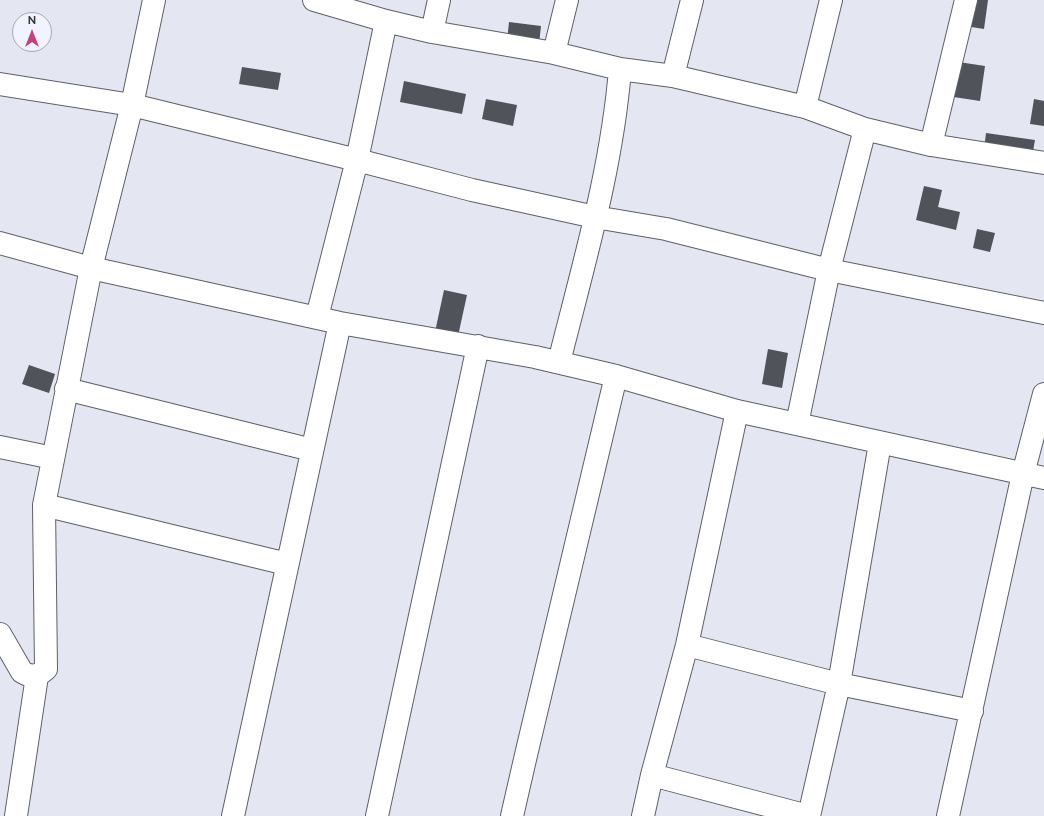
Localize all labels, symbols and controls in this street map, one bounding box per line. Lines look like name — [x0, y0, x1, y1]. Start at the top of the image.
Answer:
north arrow — [12, 12, 52, 52]
text: N — [28, 14, 36, 27]

